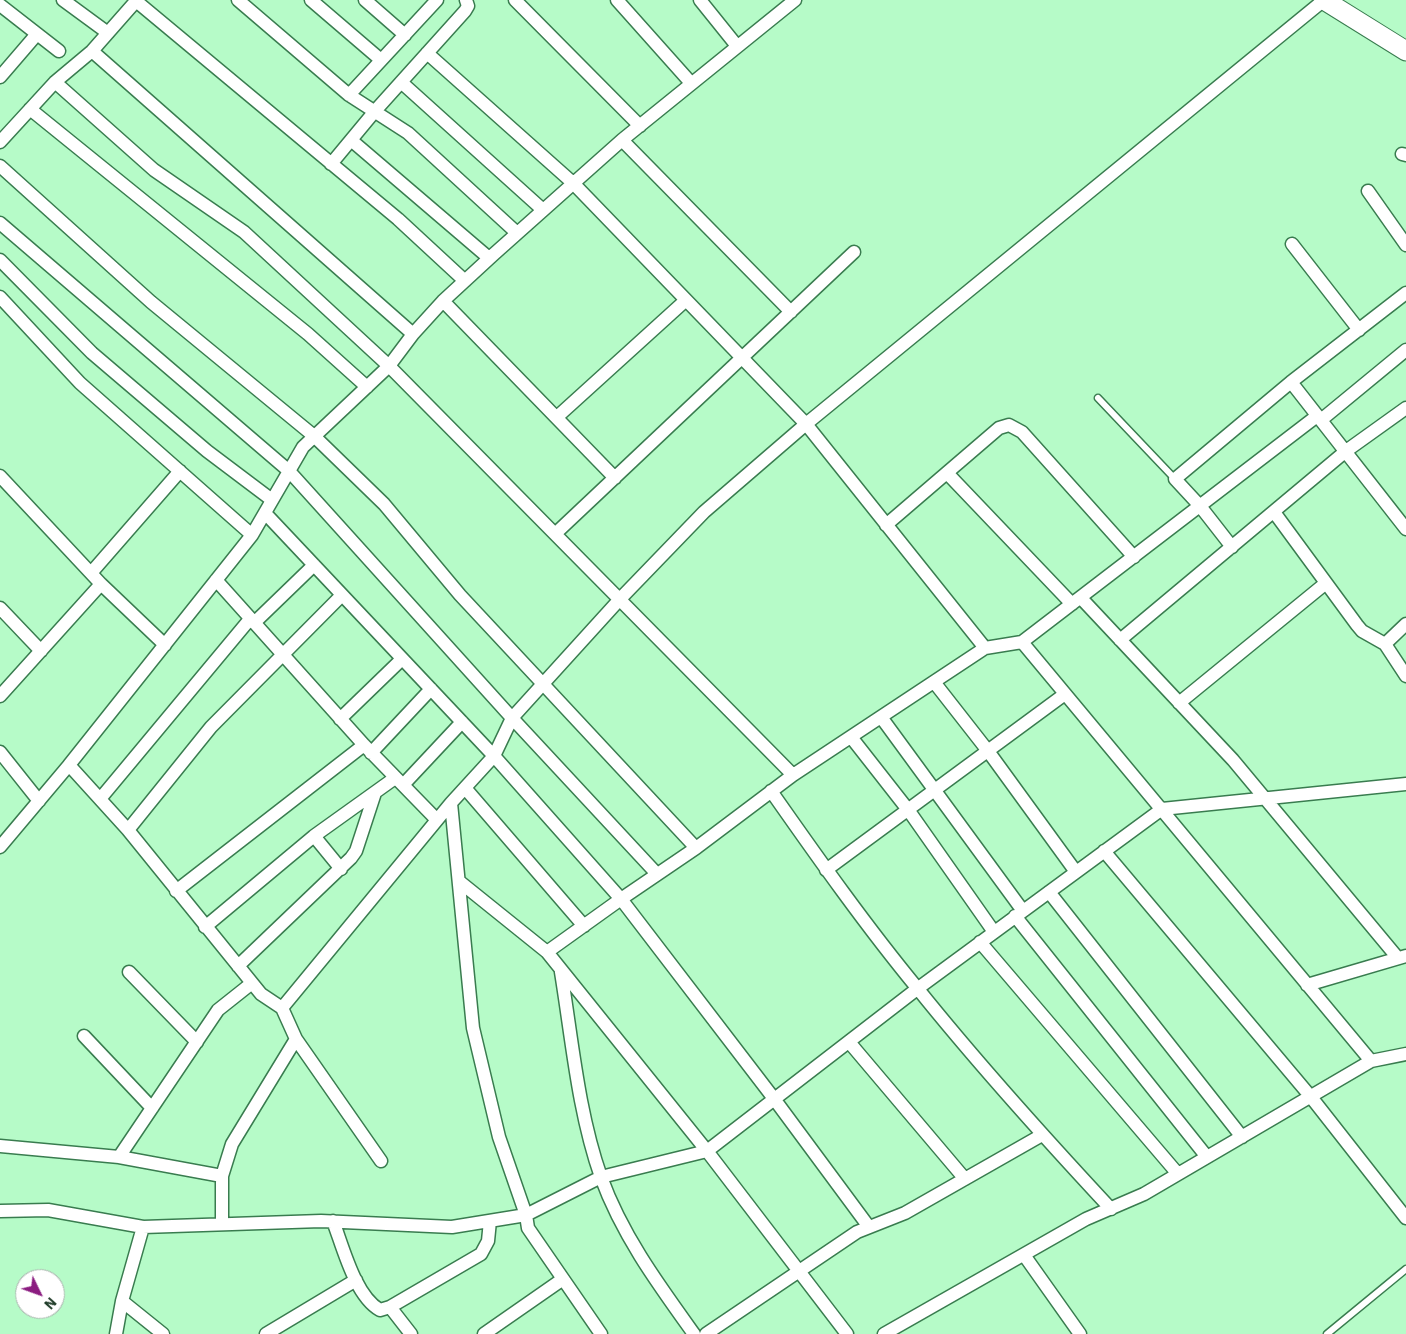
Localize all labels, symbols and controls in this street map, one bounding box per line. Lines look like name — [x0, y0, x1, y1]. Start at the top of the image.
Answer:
north arrow — [15, 1269, 65, 1319]
text: N — [40, 1294, 60, 1313]

